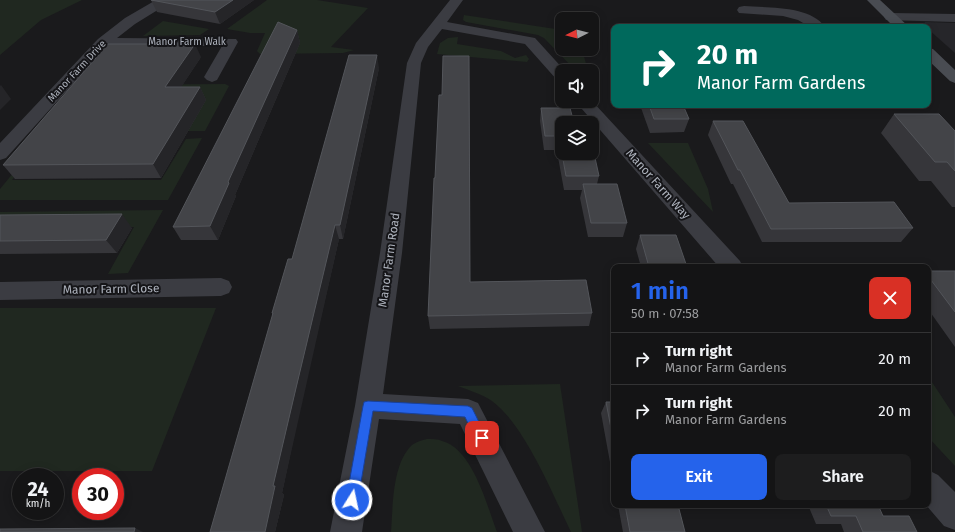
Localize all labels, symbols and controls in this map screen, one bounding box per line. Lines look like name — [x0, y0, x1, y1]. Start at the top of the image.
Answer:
north arrow — [555, 12, 599, 56]
map controls — [555, 12, 599, 160]
street label: Manor Farm Walk — [148, 36, 227, 48]
street label: Manor Farm Drive — [45, 38, 109, 104]
text: 20 m — [697, 38, 758, 71]
icon: right — [631, 40, 683, 92]
button: sound — [555, 64, 599, 108]
text: Manor Farm Gardens — [697, 72, 865, 94]
button: layers — [555, 116, 599, 160]
street label: Manor Farm Way — [623, 146, 693, 222]
street label: Manor Farm Road — [375, 212, 403, 308]
text: 1 min — [631, 277, 689, 305]
button: close — [869, 277, 911, 319]
street label: Manor Farm Close — [63, 281, 159, 297]
text: 50 m · 07:58 — [631, 306, 699, 321]
text: Turn right — [665, 342, 732, 360]
icon: right — [631, 348, 653, 370]
text: 20 m — [878, 350, 911, 368]
text: Manor Farm Gardens — [665, 360, 787, 375]
text: Turn right — [665, 394, 732, 412]
icon: right — [631, 400, 653, 422]
text: 20 m — [878, 402, 911, 420]
text: Manor Farm Gardens — [665, 412, 787, 427]
pin — [465, 421, 499, 455]
icon: arrive — [471, 427, 493, 449]
button: Exit — [631, 454, 767, 500]
button: Share — [775, 454, 911, 500]
speed limit sign: 30 — [72, 468, 124, 520]
text: 24 — [27, 477, 49, 501]
position arrow — [331, 479, 373, 521]
text: km/h — [26, 498, 50, 510]

